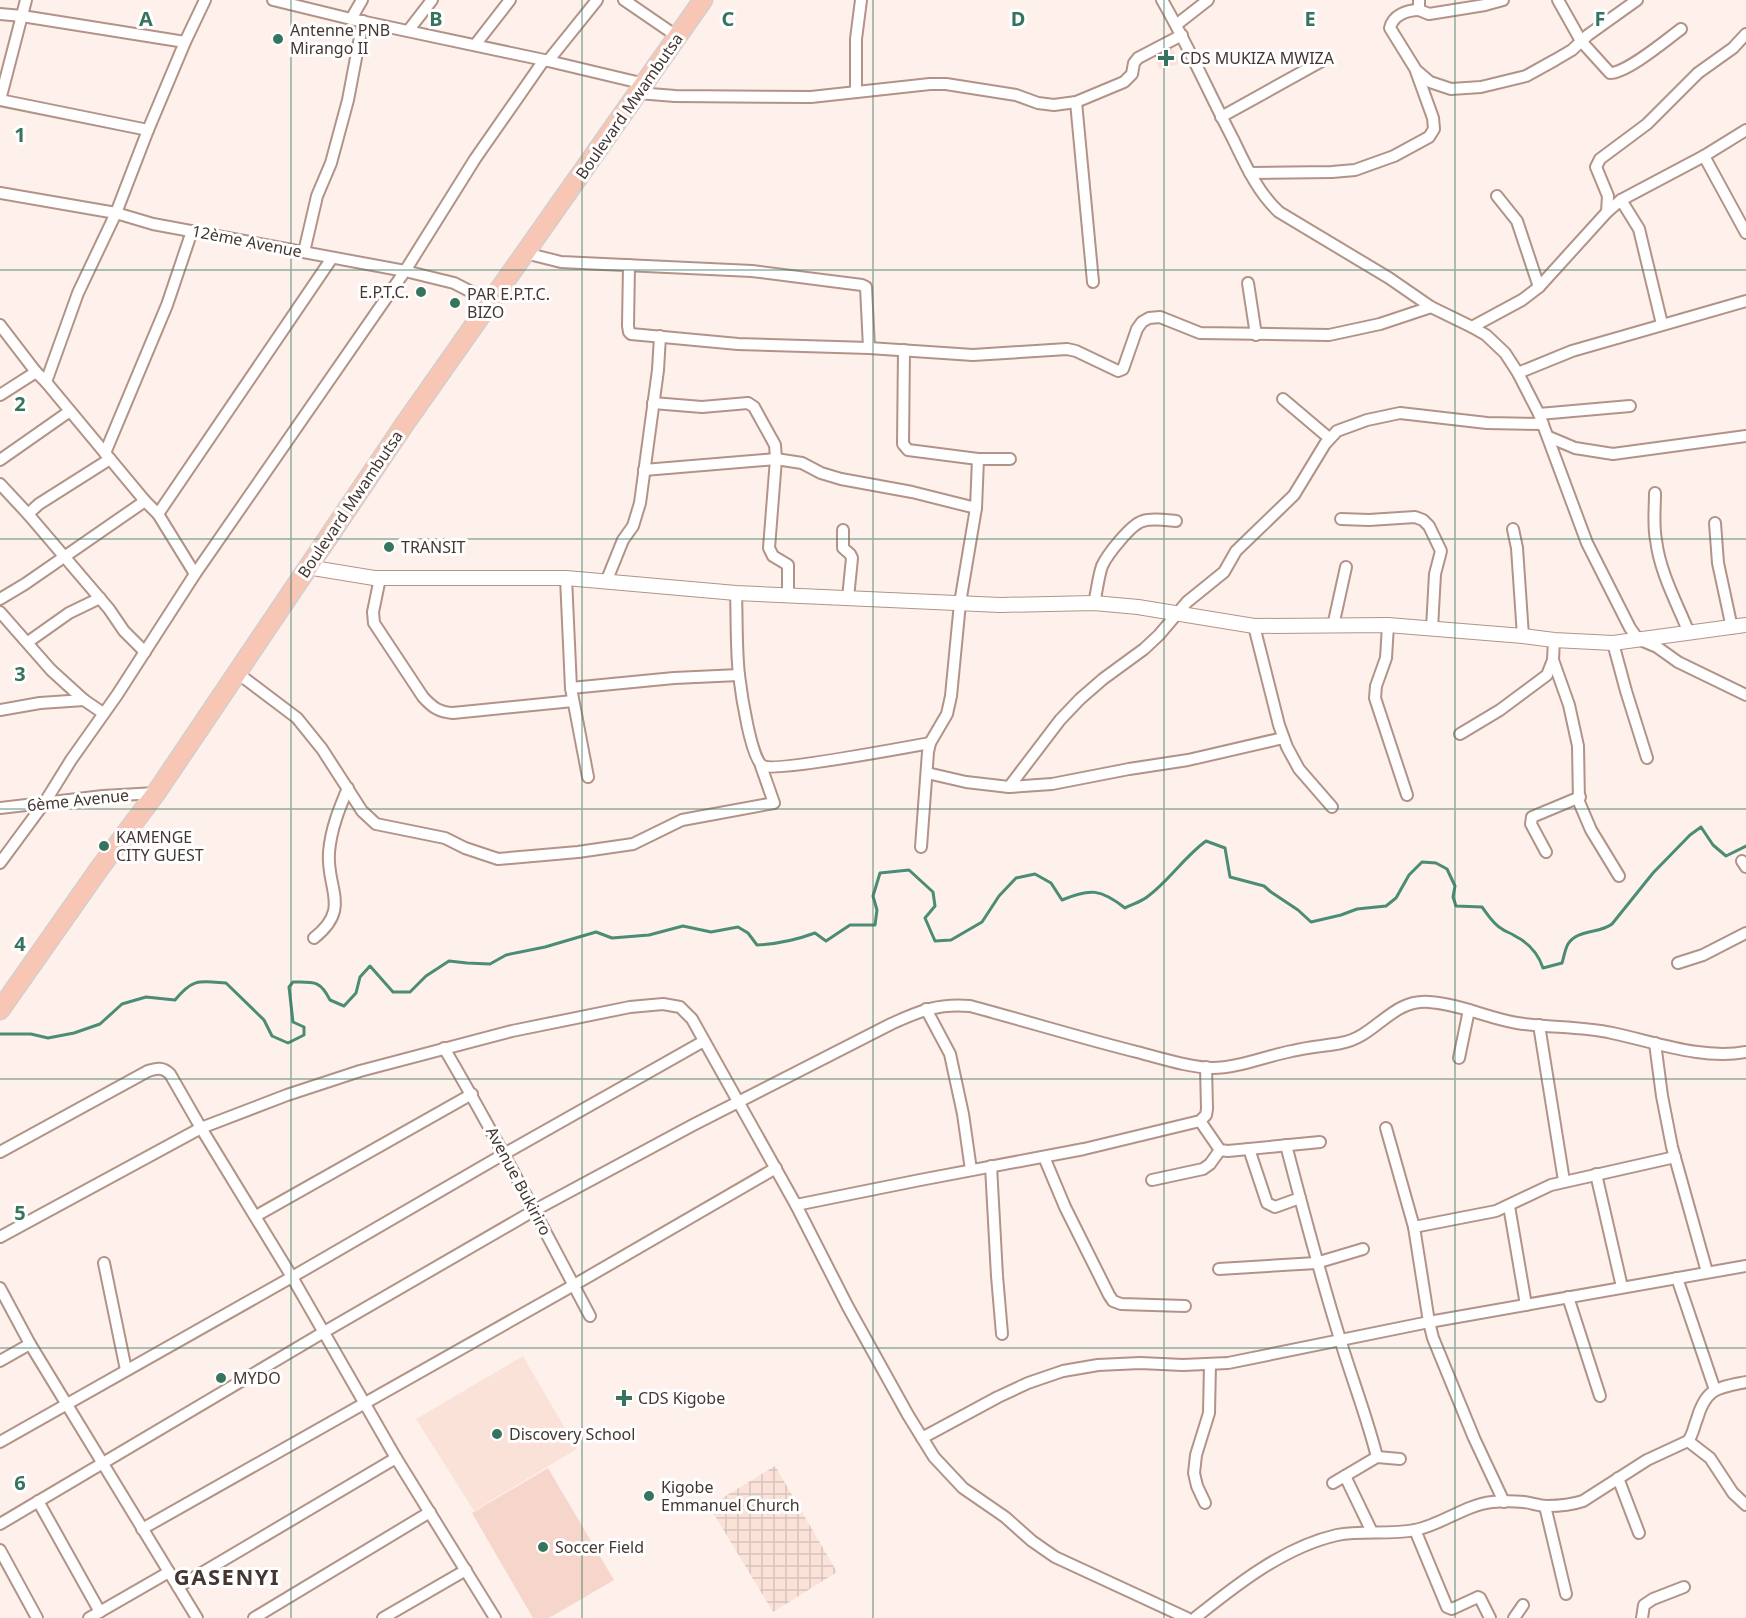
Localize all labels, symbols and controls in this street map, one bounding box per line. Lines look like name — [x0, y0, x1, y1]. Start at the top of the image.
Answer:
text: A — [139, 5, 153, 32]
text: B — [429, 5, 443, 32]
text: C — [722, 5, 735, 32]
text: D — [1011, 5, 1025, 32]
text: E — [1304, 5, 1316, 32]
text: F — [1595, 5, 1605, 32]
place label: Antenne PNB Mirango II — [290, 19, 390, 59]
street label: Boulevard Mwambutsa — [570, 29, 688, 183]
marker: Antenne PNB Mirango II — [271, 32, 285, 46]
place label: CDS MUKIZA MWIZA — [1180, 47, 1335, 69]
marker: CDS MUKIZA MWIZA — [1157, 49, 1175, 67]
text: 1 — [14, 121, 26, 148]
street label: 12ème Avenue — [190, 220, 304, 262]
place label: E.P.T.C. — [359, 281, 409, 303]
place label: PAR E.P.T.C. BIZO — [467, 283, 550, 323]
marker: E.P.T.C. — [414, 285, 428, 299]
marker: PAR E.P.T.C. BIZO — [448, 296, 462, 310]
text: 2 — [14, 390, 26, 417]
street label: Boulevard Mwambutsa — [292, 426, 408, 582]
place label: TRANSIT — [401, 536, 465, 558]
marker: TRANSIT — [382, 540, 396, 554]
text: 3 — [14, 660, 26, 687]
street label: 6ème Avenue — [26, 784, 130, 816]
place label: KAMENGE CITY GUEST — [116, 826, 204, 866]
marker: KAMENGE CITY GUEST — [97, 839, 111, 853]
text: 4 — [14, 930, 26, 957]
street label: Avenue Bukiriro — [481, 1123, 557, 1239]
text: 5 — [14, 1199, 26, 1226]
place label: MYDO — [233, 1367, 281, 1389]
marker: MYDO — [214, 1371, 228, 1385]
place label: CDS Kigobe — [638, 1387, 725, 1409]
marker: CDS Kigobe — [615, 1389, 633, 1407]
place label: Discovery School — [509, 1423, 635, 1445]
marker: Discovery School — [490, 1427, 504, 1441]
text: 6 — [14, 1469, 26, 1496]
place label: Kigobe Emmanuel Church — [661, 1476, 800, 1516]
marker: Kigobe Emmanuel Church — [642, 1489, 656, 1503]
place label: Soccer Field — [555, 1536, 644, 1558]
marker: Soccer Field — [536, 1540, 550, 1554]
district label: GASENYI — [174, 1561, 280, 1591]

